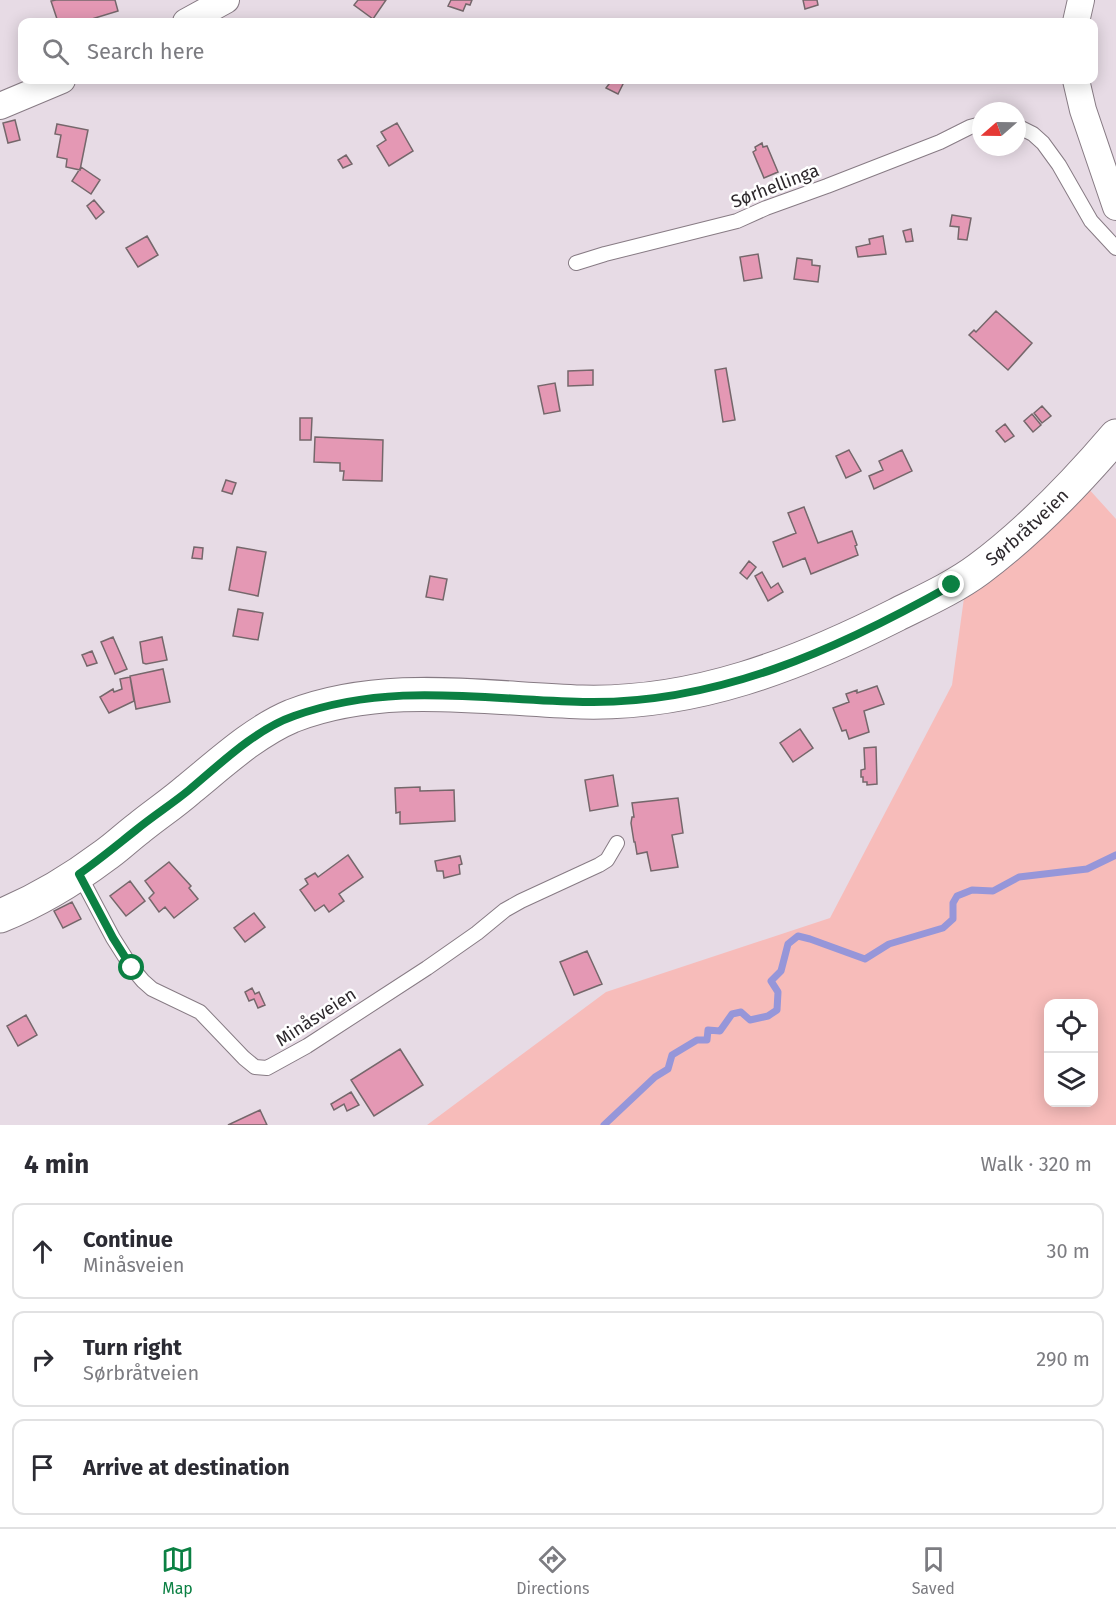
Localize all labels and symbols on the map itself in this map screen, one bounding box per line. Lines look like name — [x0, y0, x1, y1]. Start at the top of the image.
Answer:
north arrow — [972, 102, 1026, 156]
street label: Sørhellinga — [728, 159, 822, 213]
street label: Sørbråtveien — [981, 484, 1073, 571]
route end — [938, 571, 964, 597]
route start — [118, 954, 144, 980]
street label: Minåsveien — [272, 983, 360, 1051]

